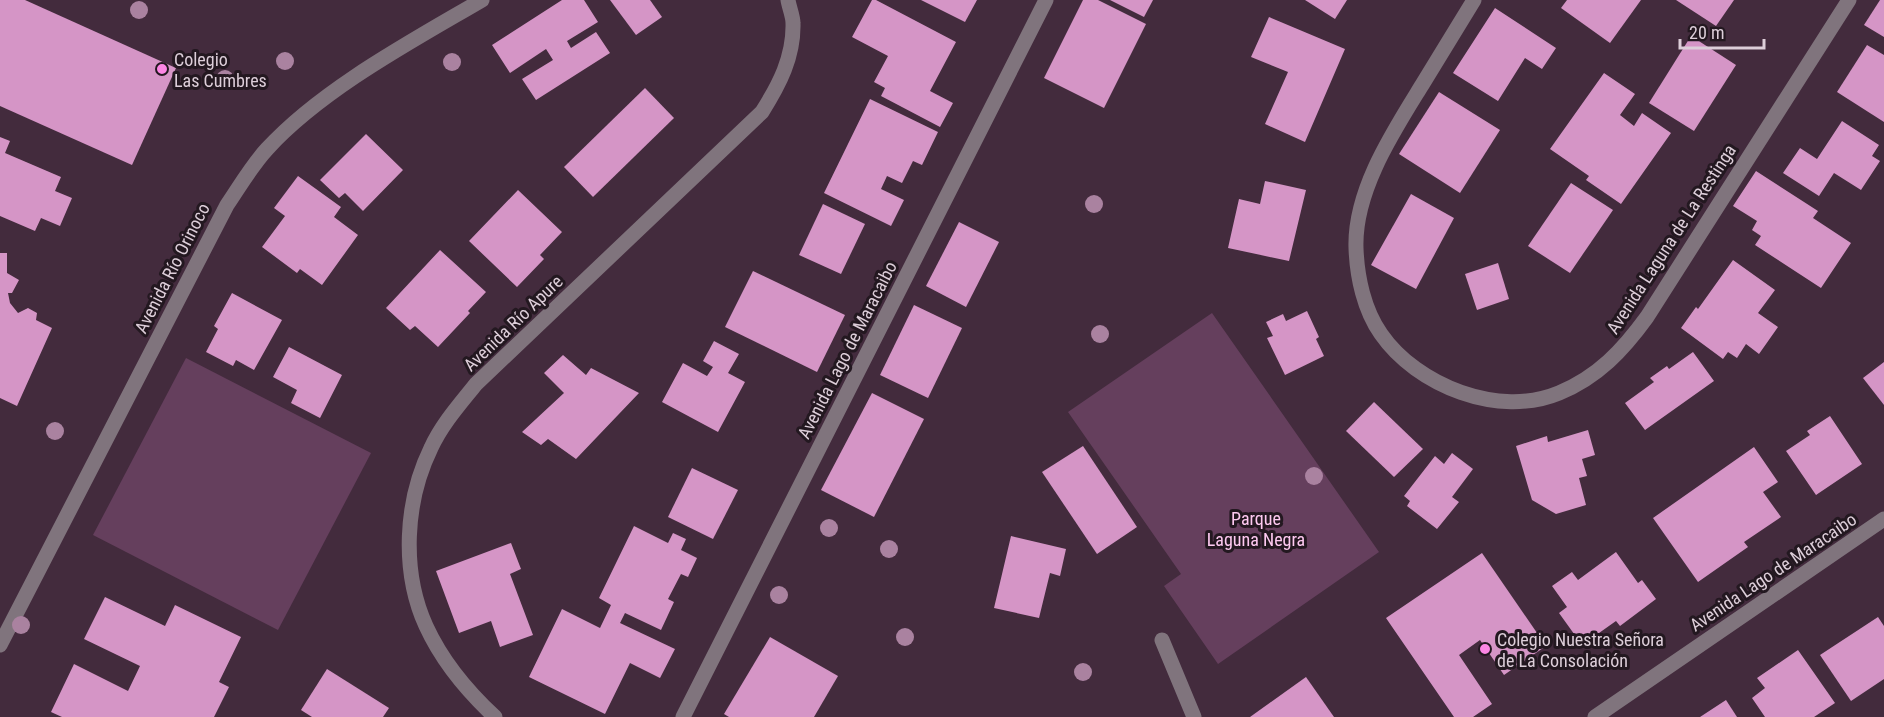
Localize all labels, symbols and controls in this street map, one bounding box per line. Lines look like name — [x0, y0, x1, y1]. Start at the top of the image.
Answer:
scale bar — [1680, 12, 1764, 50]
text: 20 m — [1689, 22, 1724, 43]
place label: Colegio Las Cumbres — [174, 49, 267, 91]
marker: Colegio Las Cumbres — [155, 62, 169, 76]
street label: Avenida Laguna de La Restinga — [1602, 140, 1740, 338]
street label: Avenida Río Orinoco — [130, 200, 214, 336]
street label: Avenida Lago de Maracaibo — [793, 258, 901, 442]
street label: Avenida Río Apure — [459, 271, 567, 375]
park label: Parque Laguna Negra — [1207, 508, 1305, 550]
street label: Avenida Lago de Maracaibo — [1686, 508, 1860, 636]
place label: Colegio Nuestra Señora de La Consolación — [1497, 629, 1664, 671]
marker: Colegio Nuestra Señora de La Consolación — [1478, 642, 1492, 656]

